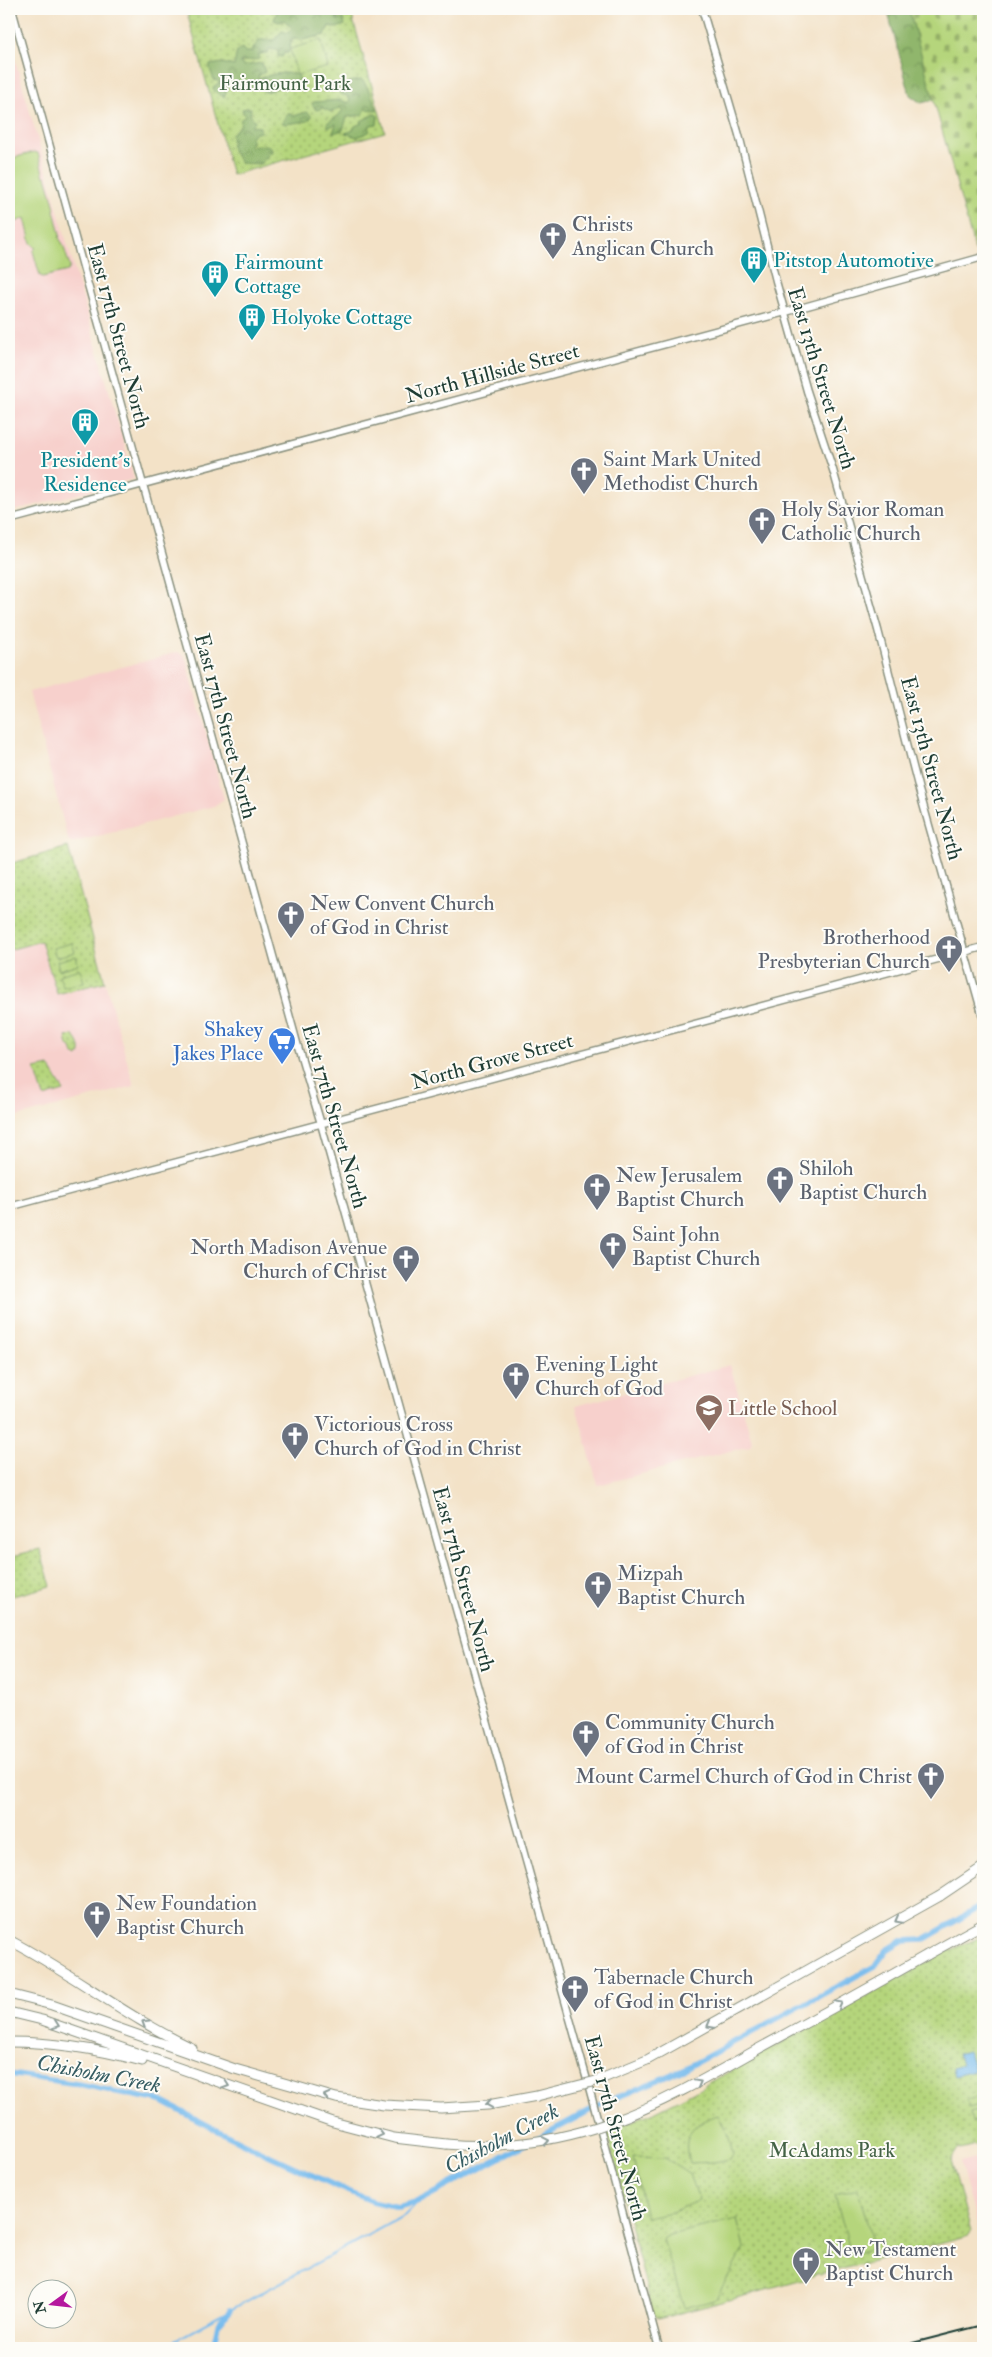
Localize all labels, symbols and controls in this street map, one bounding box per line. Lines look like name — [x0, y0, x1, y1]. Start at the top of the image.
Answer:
park label: Fairmount Park — [219, 70, 351, 97]
place label: Christs Anglican Church — [571, 211, 714, 262]
church icon: Christs Anglican Church — [538, 221, 568, 260]
street label: East 17th Street North — [81, 241, 156, 432]
building icon: Pitstop Automotive — [739, 245, 769, 284]
place label: Pitstop Automotive — [773, 247, 934, 274]
place label: Fairmount Cottage — [234, 249, 324, 300]
building icon: Fairmount Cottage — [200, 259, 230, 298]
street label: East 13th Street North — [781, 284, 862, 473]
building icon: Holyoke Cottage — [237, 302, 267, 341]
place label: Holyoke Cottage — [271, 304, 412, 331]
street label: North Hillside Street — [402, 337, 582, 410]
building icon: President's Residence — [70, 407, 100, 446]
place label: Saint Mark United Methodist Church — [603, 446, 762, 497]
place label: President's Residence — [40, 447, 130, 498]
church icon: Saint Mark United Methodist Church — [569, 456, 599, 495]
place label: Holy Savior Roman Catholic Church — [781, 496, 945, 547]
church icon: Holy Savior Roman Catholic Church — [747, 506, 777, 545]
street label: East 17th Street North — [188, 631, 263, 822]
street label: East 13th Street North — [894, 673, 969, 863]
place label: New Convent Church of God in Christ — [310, 890, 494, 941]
church icon: New Convent Church of God in Christ — [276, 900, 306, 939]
place label: Brotherhood Presbyterian Church — [758, 924, 931, 975]
church icon: Brotherhood Presbyterian Church — [934, 934, 964, 973]
place label: Shakey Jakes Place — [172, 1016, 264, 1067]
street label: East 17th Street North — [295, 1021, 374, 1212]
supermarket icon: Shakey Jakes Place — [267, 1026, 297, 1065]
street label: North Grove Street — [408, 1027, 576, 1096]
place label: Shiloh Baptist Church — [799, 1155, 927, 1206]
place label: New Jerusalem Baptist Church — [616, 1162, 744, 1213]
church icon: Shiloh Baptist Church — [765, 1165, 795, 1204]
church icon: New Jerusalem Baptist Church — [582, 1172, 612, 1211]
place label: Saint John Baptist Church — [632, 1221, 760, 1272]
church icon: Saint John Baptist Church — [598, 1231, 628, 1270]
place label: North Madison Avenue Church of Christ — [190, 1234, 387, 1285]
church icon: North Madison Avenue Church of Christ — [391, 1244, 421, 1283]
place label: Evening Light Church of God — [535, 1351, 664, 1402]
church icon: Evening Light Church of God — [501, 1361, 531, 1400]
school or university icon: Little School — [694, 1393, 724, 1432]
place label: Little School — [728, 1395, 838, 1422]
place label: Victorious Cross Church of God in Christ — [314, 1411, 521, 1462]
church icon: Victorious Cross Church of God in Christ — [280, 1421, 310, 1460]
street label: East 17th Street North — [426, 1484, 501, 1675]
place label: Mizpah Baptist Church — [617, 1560, 745, 1611]
church icon: Mizpah Baptist Church — [583, 1570, 613, 1609]
place label: Community Church of God in Christ — [605, 1709, 775, 1760]
church icon: Community Church of God in Christ — [571, 1719, 601, 1758]
church icon: Mount Carmel Church of God in Christ — [916, 1761, 946, 1800]
place label: Mount Carmel Church of God in Christ — [575, 1763, 912, 1790]
place label: New Foundation Baptist Church — [116, 1890, 257, 1941]
church icon: New Foundation Baptist Church — [82, 1900, 112, 1939]
one-way arrow — [894, 1914, 903, 1924]
place label: Tabernacle Church of God in Christ — [594, 1964, 754, 2015]
church icon: Tabernacle Church of God in Christ — [560, 1974, 590, 2013]
one-way arrow — [834, 2000, 843, 2010]
one-way arrow — [51, 2019, 59, 2029]
one-way arrow — [707, 2019, 716, 2029]
one-way arrow — [142, 2020, 151, 2029]
street label: East 17th Street North — [578, 2033, 653, 2224]
water label: Chisholm Creek — [34, 2048, 163, 2100]
one-way arrow — [221, 2079, 229, 2089]
one-way arrow — [692, 2079, 701, 2089]
one-way arrow — [323, 2091, 332, 2102]
water label: Chisholm Creek — [439, 2097, 564, 2181]
one-way arrow — [485, 2099, 493, 2109]
one-way arrow — [376, 2128, 385, 2139]
one-way arrow — [542, 2136, 551, 2146]
park label: McAdams Park — [769, 2137, 895, 2164]
place label: New Testament Baptist Church — [825, 2236, 957, 2287]
church icon: New Testament Baptist Church — [791, 2246, 821, 2285]
north arrow — [28, 2280, 78, 2330]
text: N — [30, 2299, 50, 2316]

